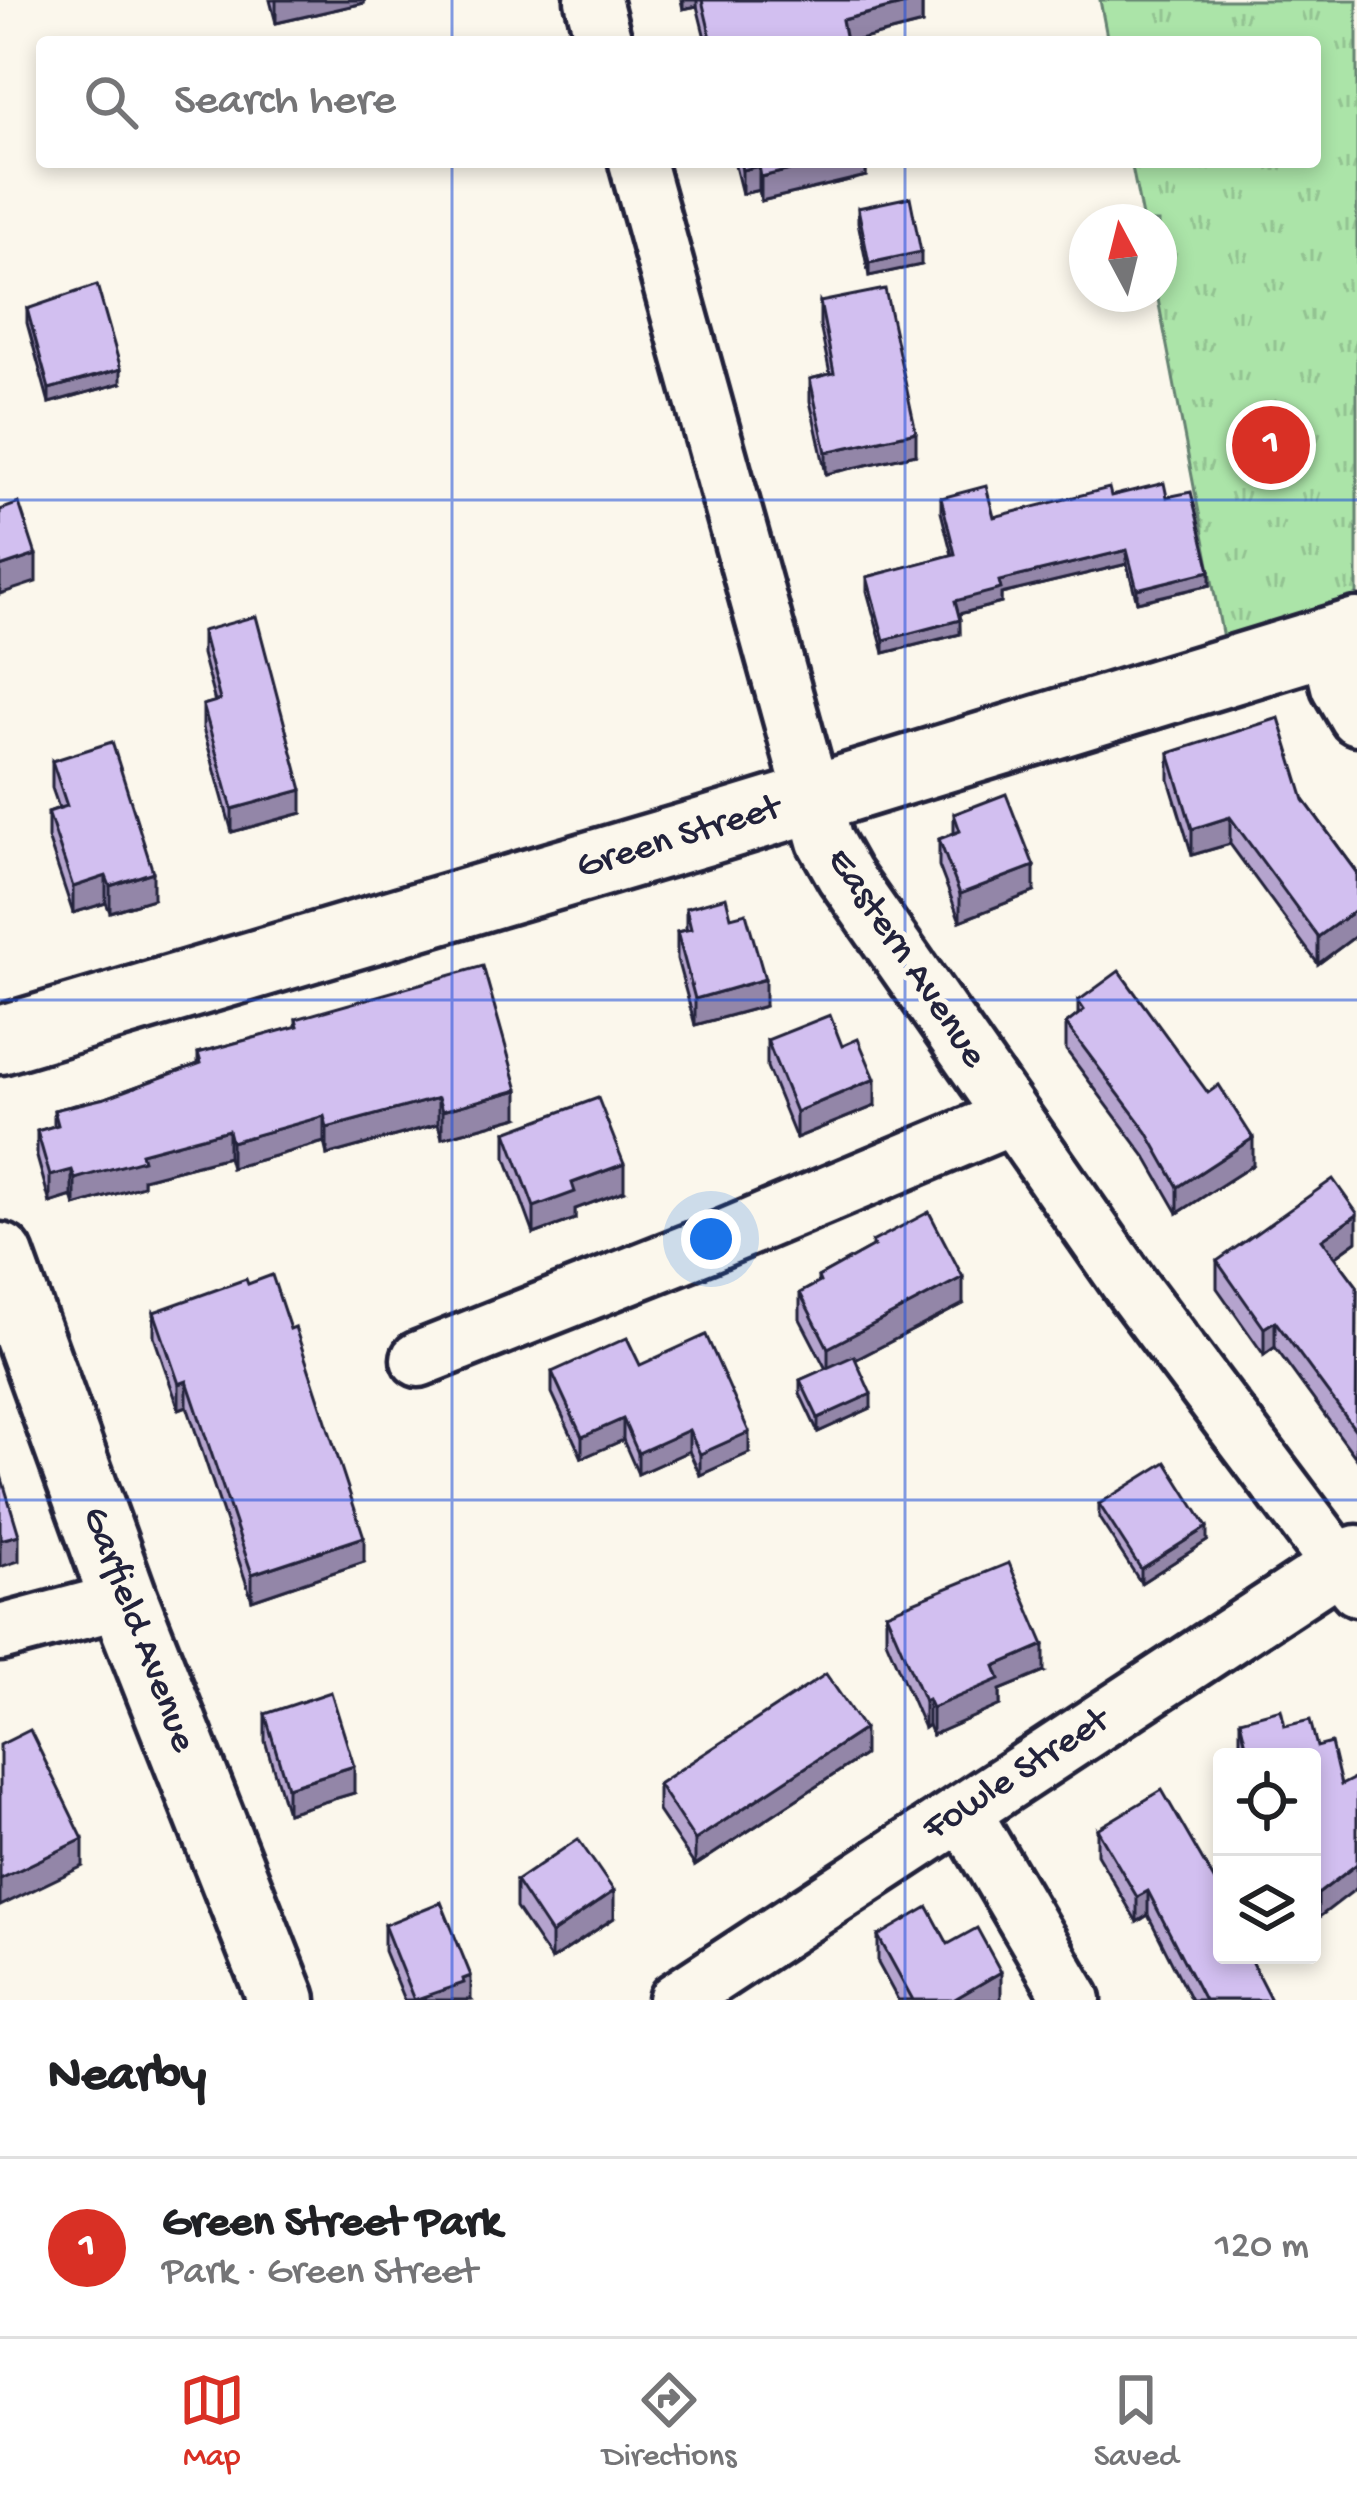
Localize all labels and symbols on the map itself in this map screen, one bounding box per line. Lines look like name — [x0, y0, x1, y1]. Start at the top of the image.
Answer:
north arrow — [1069, 204, 1177, 312]
pin: 1 — [1232, 400, 1310, 490]
street label: Green Street — [572, 785, 789, 892]
street label: Eastern Avenue — [815, 840, 996, 1078]
your location — [681, 1209, 741, 1269]
street label: Garfield Avenue — [69, 1501, 205, 1760]
street label: Fowle Street — [915, 1697, 1121, 1854]

